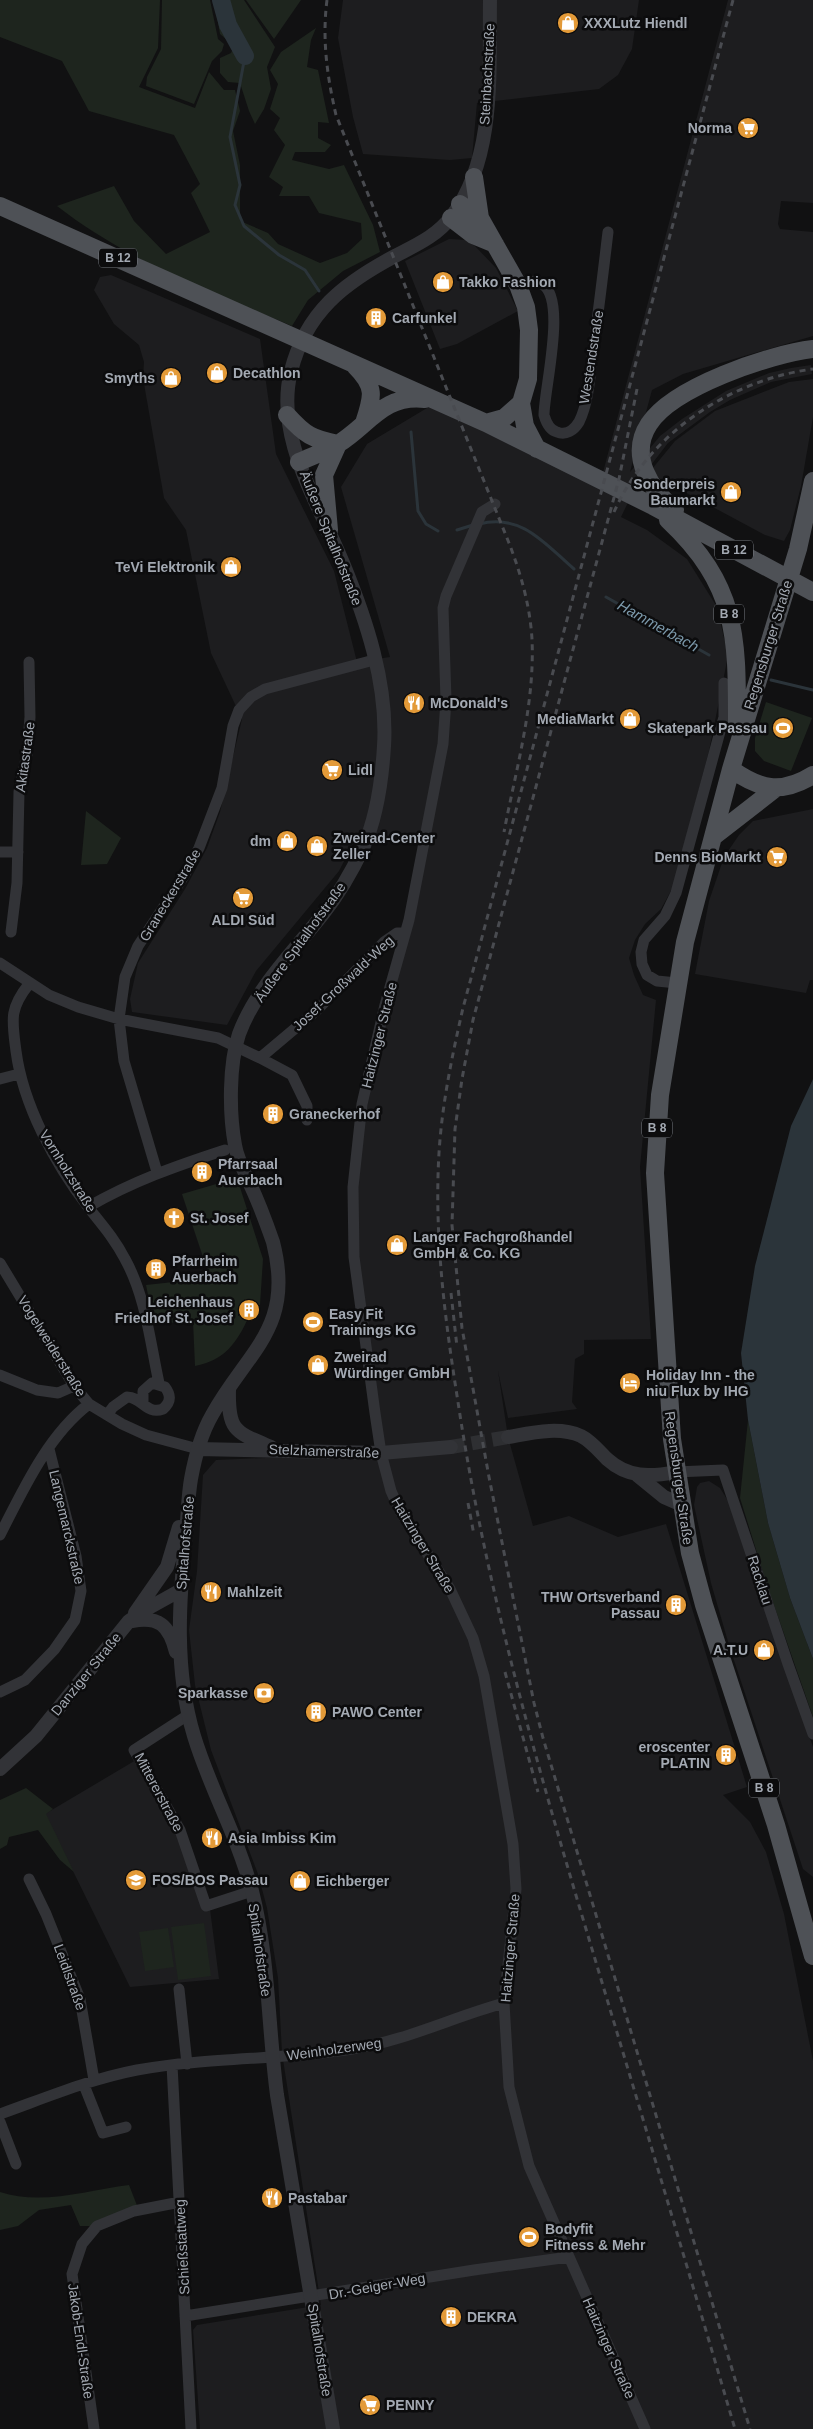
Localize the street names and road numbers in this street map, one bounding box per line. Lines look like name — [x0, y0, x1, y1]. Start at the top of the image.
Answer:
street label: Steinbachstraße — [476, 22, 498, 125]
road number: B 12 — [99, 248, 137, 268]
street label: Westendstraße — [576, 309, 606, 405]
street label: Äußere Spitalhofstraße — [297, 468, 365, 608]
road number: B 12 — [715, 540, 753, 560]
street label: Regensburger Straße — [741, 578, 795, 712]
road number: B 8 — [714, 604, 744, 624]
street label: Akitastraße — [12, 721, 38, 793]
street label: Graneckerstraße — [136, 846, 204, 944]
street label: Äußere Spitalhofstraße — [251, 879, 349, 1005]
street label: Josef-Großwald-Weg — [289, 932, 397, 1034]
street label: Haitzinger Straße — [358, 980, 400, 1090]
road number: B 8 — [642, 1118, 672, 1138]
street label: Vornholzstraße — [36, 1127, 100, 1215]
street label: Vogelweiderstraße — [14, 1293, 90, 1400]
street label: Regensburger Straße — [662, 1410, 696, 1546]
street label: Stelzhamerstraße — [269, 1441, 380, 1461]
street label: Langemarckstraße — [46, 1468, 88, 1586]
street label: Haitzinger Straße — [388, 1494, 458, 1596]
street label: Spitalhofstraße — [173, 1495, 197, 1591]
street label: Racklau — [745, 1553, 775, 1607]
street label: Danziger Straße — [48, 1629, 124, 1719]
street label: Mittererstraße — [131, 1750, 187, 1834]
road number: B 8 — [749, 1779, 779, 1798]
street label: Haitzinger Straße — [497, 1893, 523, 2003]
street label: Spitalhofstraße — [246, 1902, 275, 1998]
street label: Leidlstraße — [51, 1942, 89, 2012]
street label: Weinholzerweg — [286, 2034, 382, 2064]
street label: Schießstattweg — [172, 2199, 192, 2295]
street label: Dr.-Geiger-Weg — [327, 2270, 427, 2302]
street label: Jakob-Endl-Straße — [65, 2282, 97, 2400]
street label: Haitzinger Straße — [580, 2295, 639, 2401]
street label: Spitalhofstraße — [305, 2302, 335, 2398]

